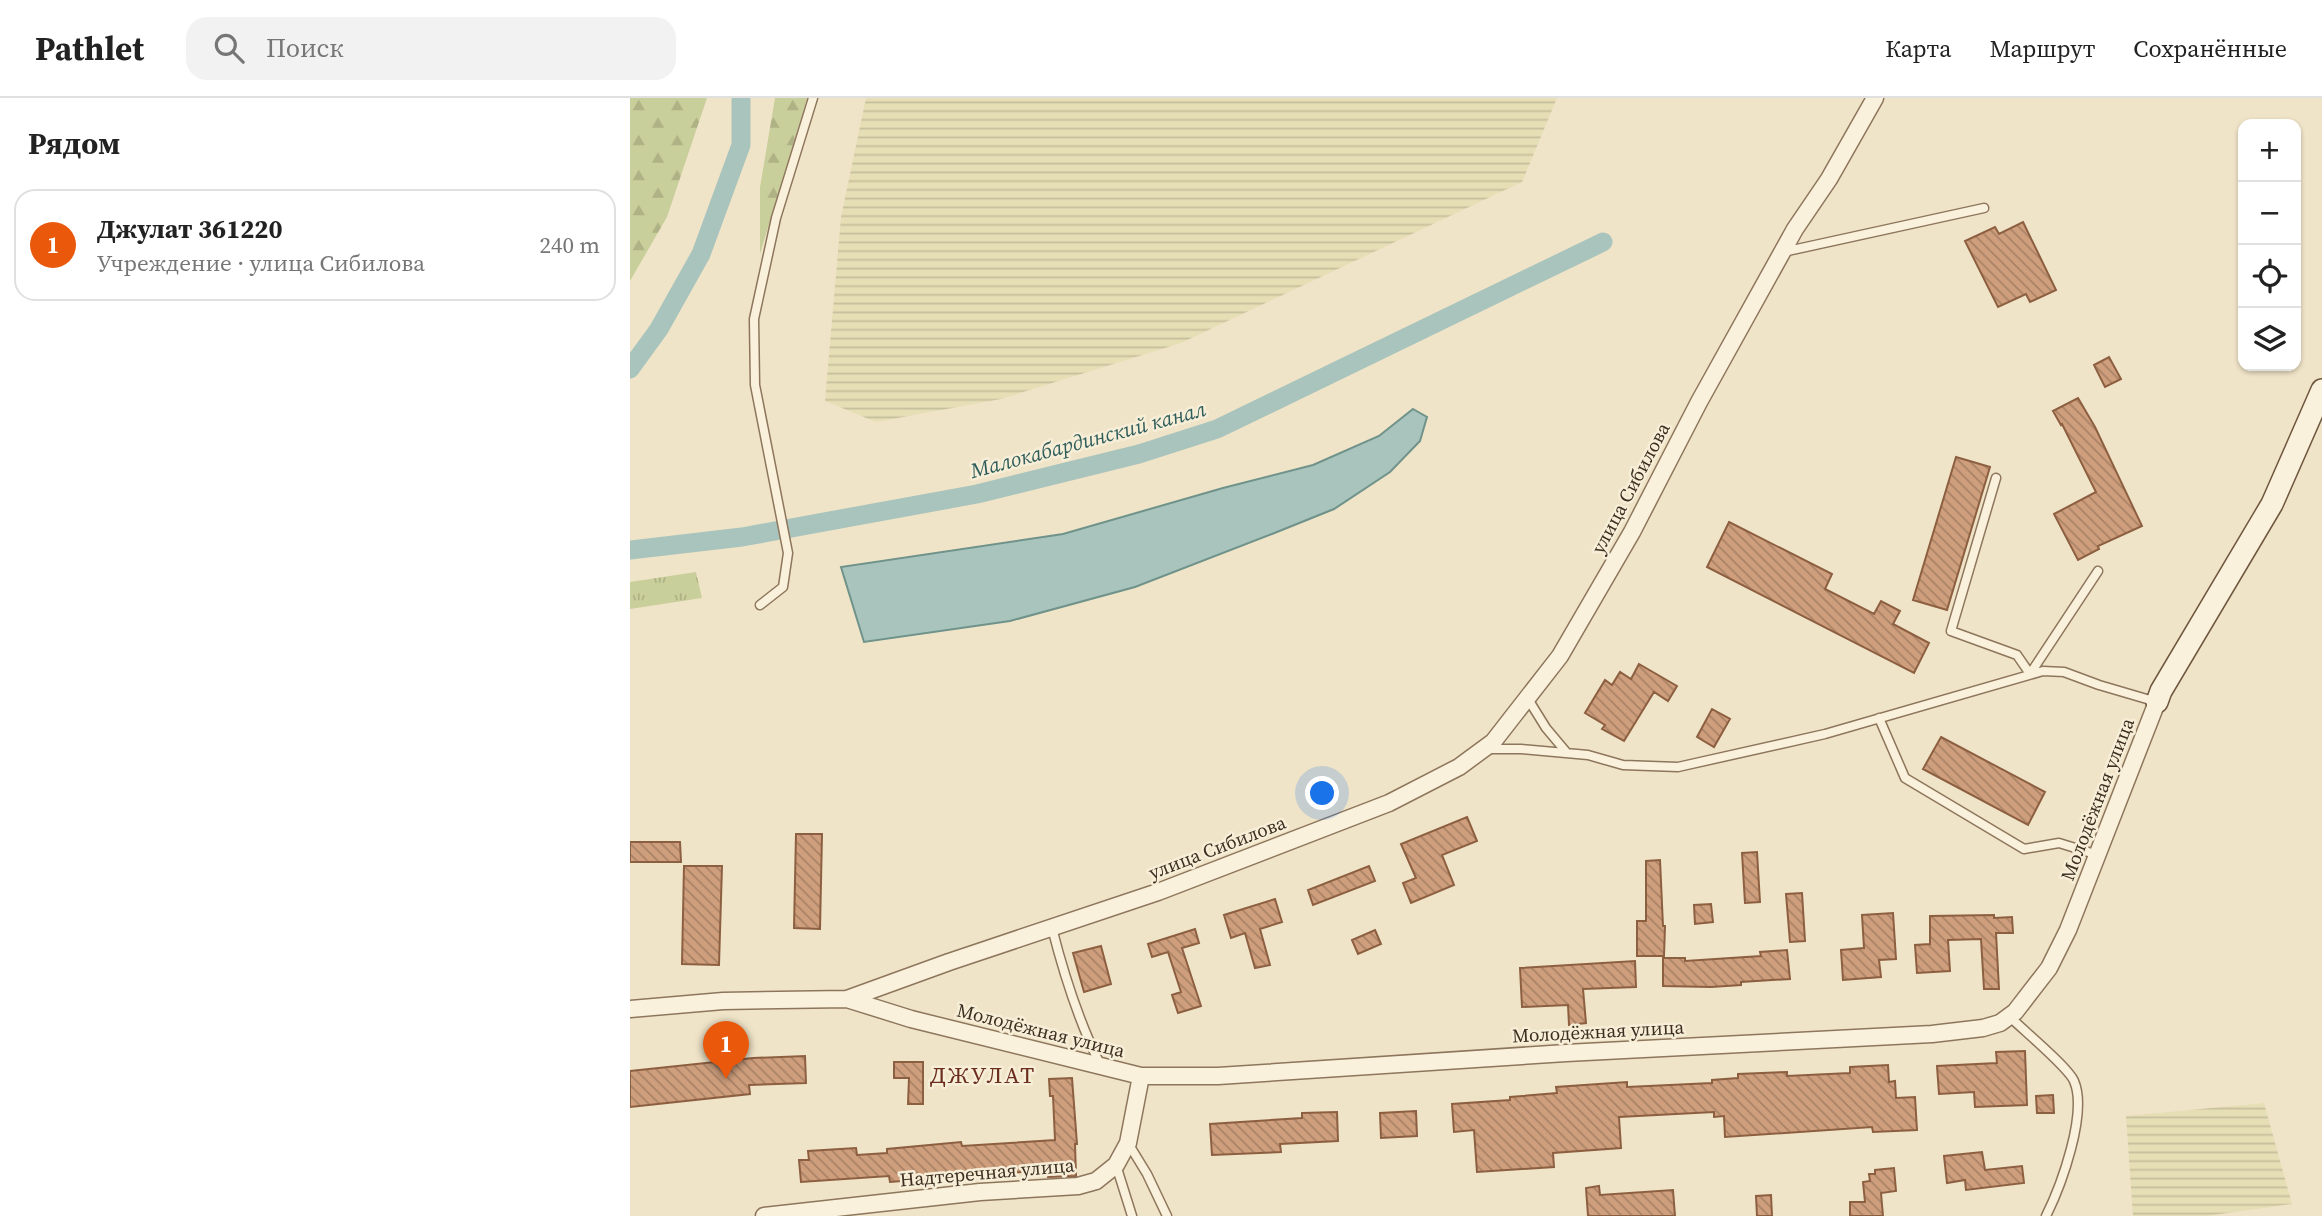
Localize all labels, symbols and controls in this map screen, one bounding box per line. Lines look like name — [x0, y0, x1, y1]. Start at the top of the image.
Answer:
search box — [186, 17, 676, 80]
text: Pathlet — [35, 26, 144, 71]
icon: search — [210, 29, 248, 67]
text: Поиск — [266, 30, 344, 66]
text: Карта — [1885, 32, 1951, 65]
text: Маршрут — [1989, 32, 2095, 65]
text: Сохранённые — [2133, 32, 2287, 65]
map controls — [2238, 119, 2301, 371]
button: + — [2238, 119, 2301, 182]
text: Рядом — [28, 123, 120, 164]
button: − — [2238, 182, 2301, 245]
text: Джулат 361220 — [97, 211, 283, 247]
text: 1 — [47, 229, 59, 261]
text: 240 m — [539, 229, 600, 261]
button: locate — [2238, 245, 2301, 308]
text: Учреждение · улица Сибилова — [97, 247, 425, 279]
button: layers — [2238, 308, 2301, 371]
water label: Малокабардинский канал — [966, 394, 1209, 485]
street label: улица Сибилова — [1584, 418, 1676, 558]
street label: Молодёжная улица — [2054, 714, 2140, 884]
your location — [1305, 776, 1339, 810]
street label: улица Сибилова — [1145, 809, 1290, 885]
street label: Молодёжная улица — [954, 997, 1128, 1064]
street label: Молодёжная улица — [1511, 1013, 1685, 1048]
pin: 1 — [703, 1021, 749, 1079]
district label: ДЖУЛАТ — [930, 1059, 1036, 1091]
street label: Надтеречная улица — [899, 1151, 1076, 1193]

